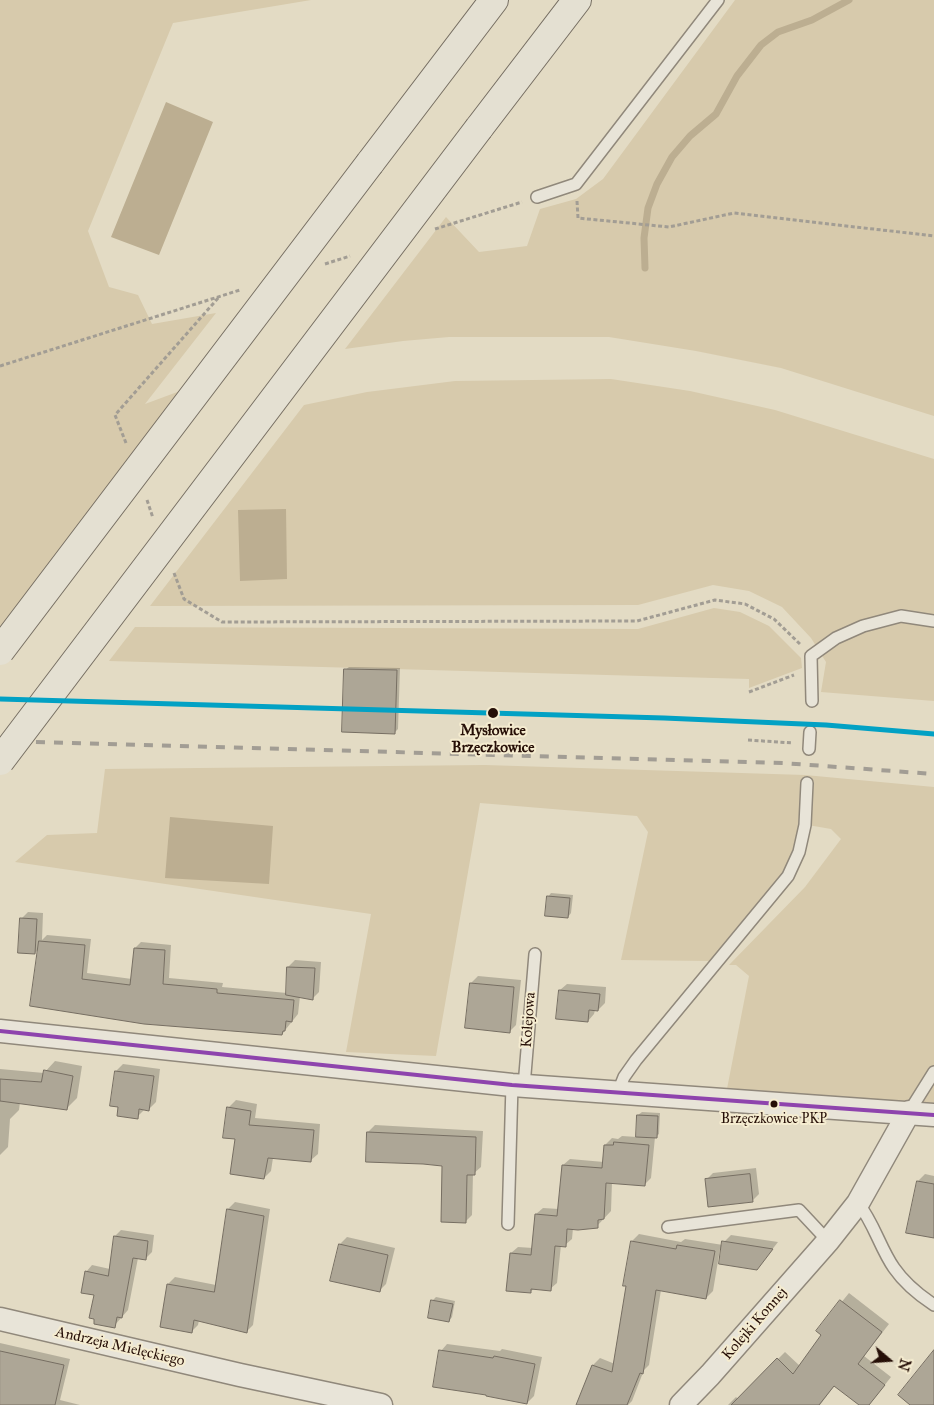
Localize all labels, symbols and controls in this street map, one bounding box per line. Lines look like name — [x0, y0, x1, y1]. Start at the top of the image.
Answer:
marker: Mysłowice Brzęczkowice — [486, 706, 500, 720]
place label: Mysłowice Brzęczkowice — [452, 722, 534, 757]
street label: Kolejowa — [518, 992, 540, 1048]
marker: Brzęczkowice PKP — [769, 1099, 779, 1109]
place label: Brzęczkowice PKP — [721, 1112, 827, 1128]
street label: Kolejki Konnej — [719, 1284, 791, 1364]
street label: Andrzeja Mielęckiego — [54, 1323, 186, 1371]
north arrow — [864, 1335, 914, 1385]
text: N — [894, 1357, 914, 1373]

